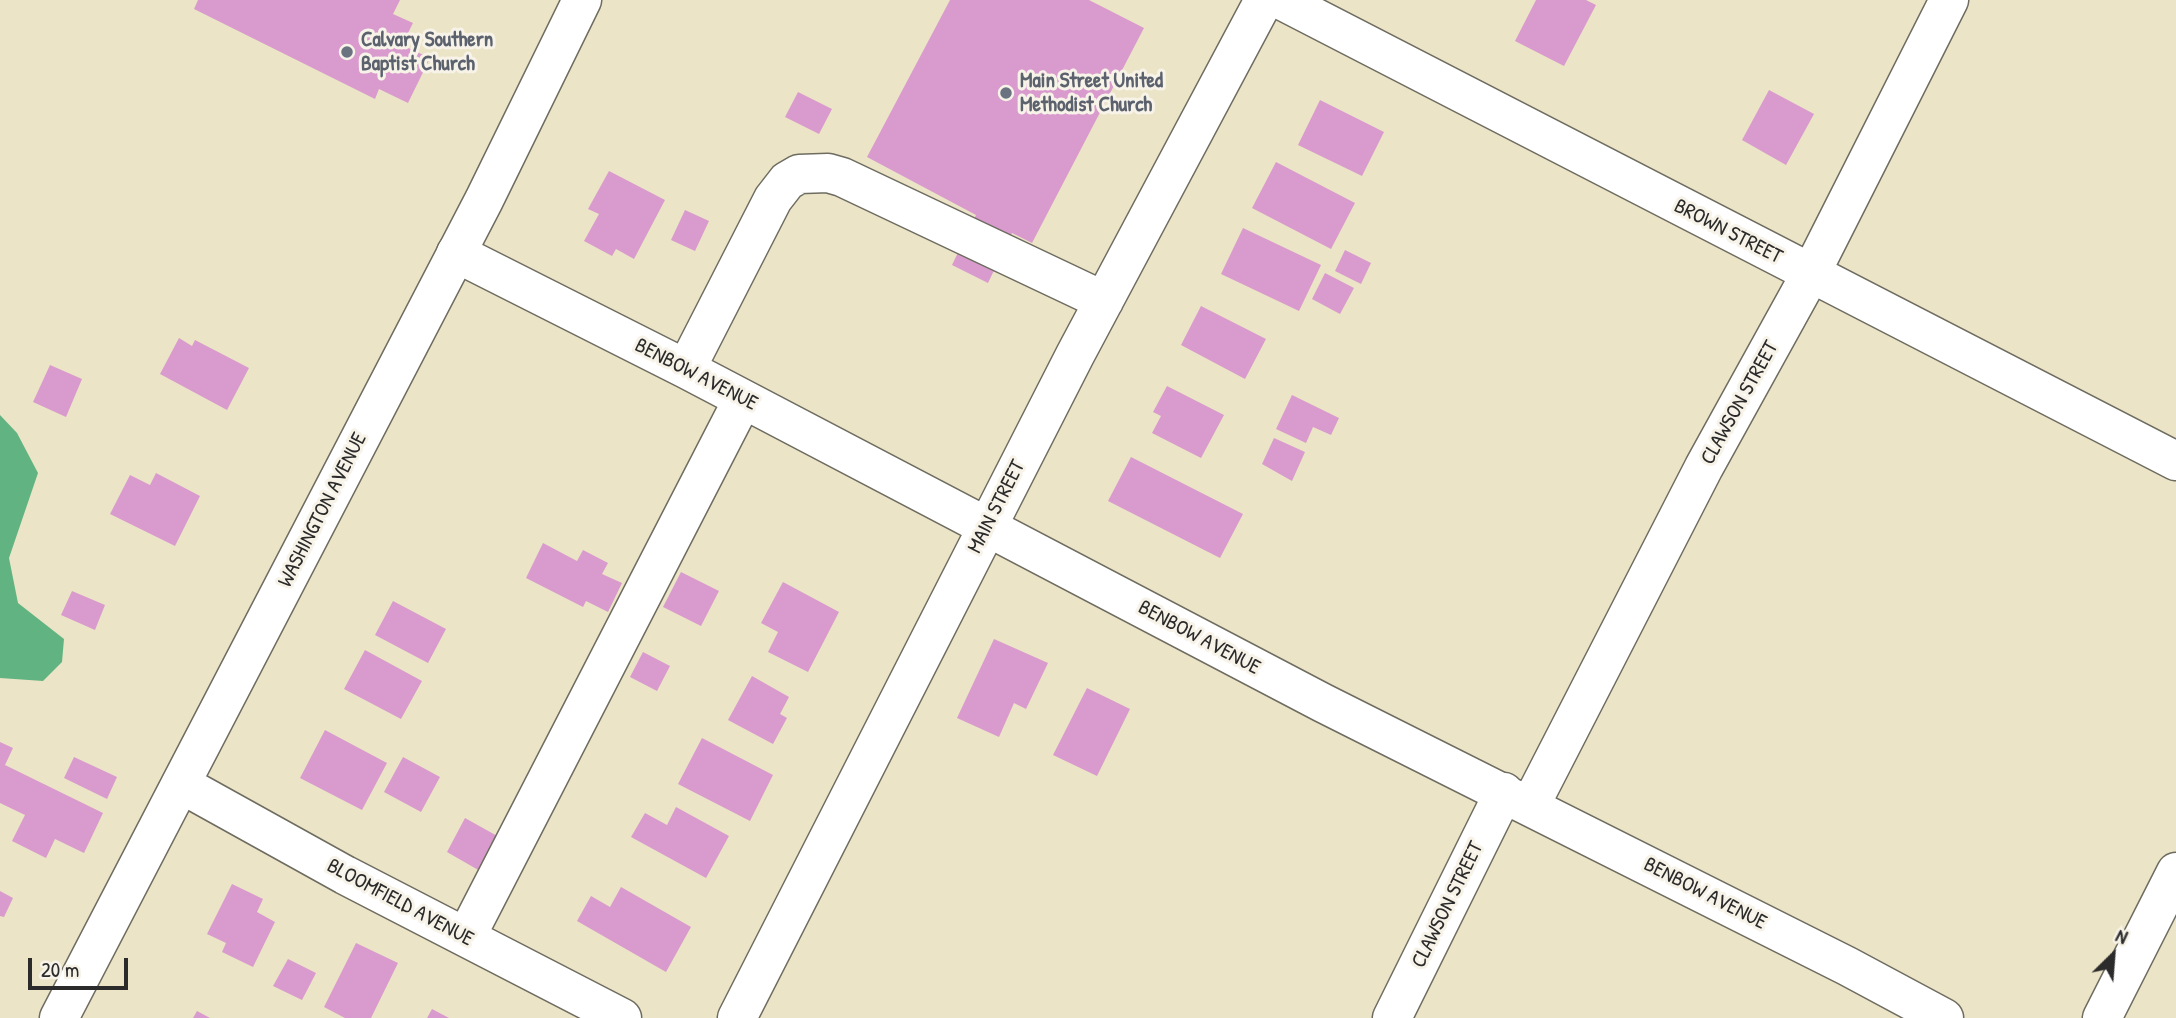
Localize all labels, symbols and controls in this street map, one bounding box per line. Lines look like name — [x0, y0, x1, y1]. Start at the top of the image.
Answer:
place label: Calvary Southern Baptist Church — [361, 27, 493, 77]
marker: Calvary Southern Baptist Church — [339, 44, 355, 60]
place label: Main Street United Methodist Church — [1020, 68, 1163, 118]
marker: Main Street United Methodist Church — [998, 85, 1014, 101]
street label: BROWN STREET — [1670, 194, 1786, 270]
street label: BENBOW AVENUE — [630, 333, 762, 417]
street label: CLAWSON STREET — [1696, 337, 1784, 469]
street label: WASHINGTON AVENUE — [273, 429, 373, 591]
street label: MAIN STREET — [963, 456, 1031, 558]
street label: BENBOW AVENUE — [1134, 595, 1264, 681]
street label: CLAWSON STREET — [1407, 838, 1489, 972]
street label: BENBOW AVENUE — [1639, 852, 1771, 936]
street label: BLOOMFIELD AVENUE — [322, 854, 478, 952]
north arrow — [2078, 920, 2148, 990]
text: N — [2112, 922, 2132, 950]
scale bar — [32, 944, 131, 988]
text: 20 m — [41, 955, 79, 984]

